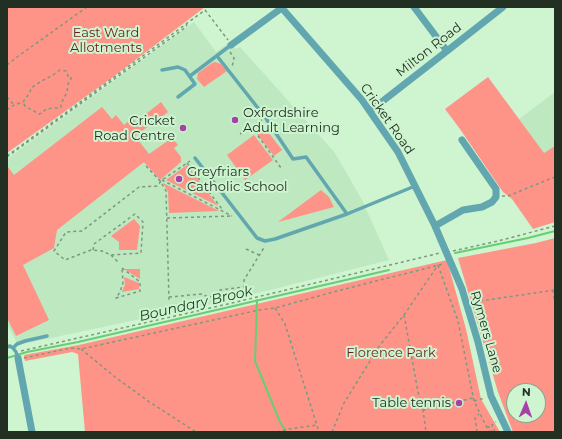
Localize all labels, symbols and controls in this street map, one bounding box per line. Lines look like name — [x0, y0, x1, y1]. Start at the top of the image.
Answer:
street label: Milton Road — [393, 20, 465, 80]
park label: East Ward Allotments — [70, 25, 142, 56]
street label: Cricket Road — [357, 81, 417, 157]
place label: Oxfordshire Adult Learning — [243, 105, 340, 136]
place label: Cricket Road Centre — [94, 113, 175, 144]
marker: Oxfordshire Adult Learning — [230, 115, 240, 125]
marker: Cricket Road Centre — [178, 123, 188, 133]
place label: Greyfriars Catholic School — [187, 164, 288, 195]
marker: Greyfriars Catholic School — [174, 174, 184, 184]
water label: Boundary Brook — [138, 283, 254, 325]
street label: Rymers Lane — [467, 289, 505, 375]
park label: Florence Park — [346, 345, 436, 361]
north arrow — [506, 383, 546, 423]
text: N — [522, 385, 531, 399]
place label: Table tennis — [372, 395, 451, 411]
marker: Table tennis — [454, 398, 464, 408]

